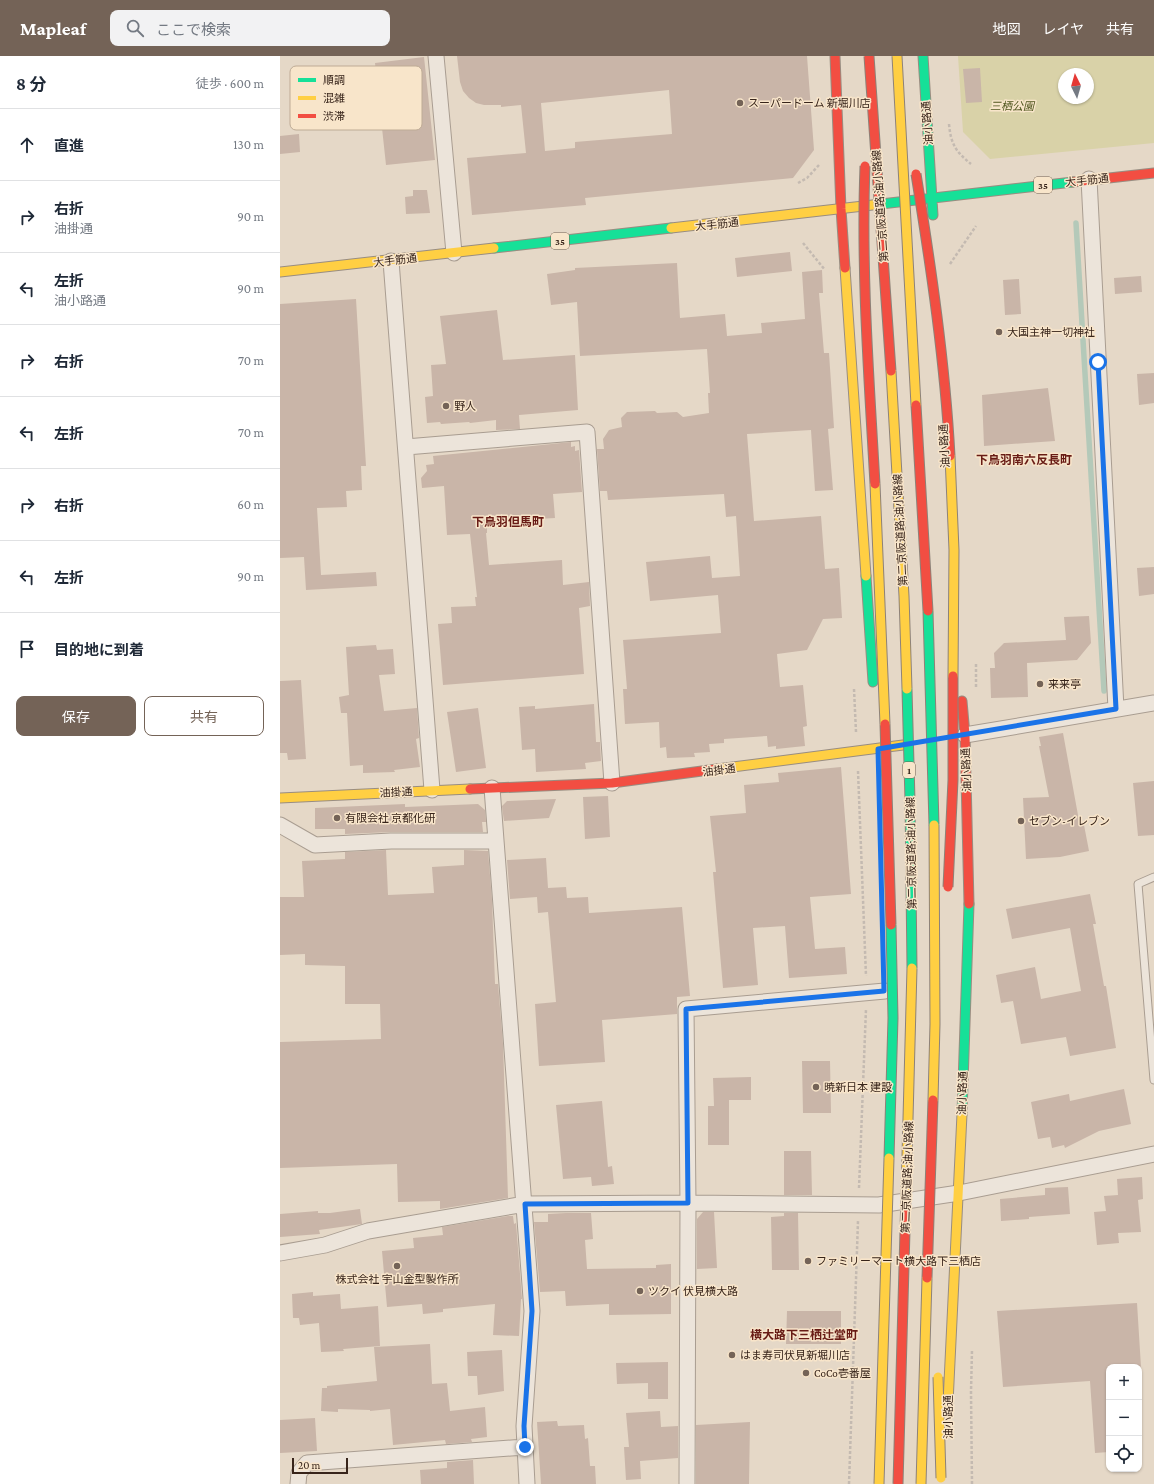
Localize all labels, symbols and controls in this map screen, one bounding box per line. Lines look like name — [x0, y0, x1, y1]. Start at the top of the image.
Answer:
search box — [110, 10, 390, 46]
icon: search — [124, 17, 146, 39]
text: Mapleaf — [20, 18, 86, 39]
text: 地図 — [992, 21, 1020, 37]
text: レイヤ — [1042, 21, 1084, 37]
text: 共有 — [1106, 21, 1134, 37]
text: ここで検索 — [156, 22, 231, 38]
legend — [290, 66, 422, 130]
north arrow — [1058, 68, 1094, 104]
text: 順調 — [323, 74, 345, 86]
text: 8 分 — [16, 75, 46, 94]
text: 徒歩 · 600 m — [196, 76, 264, 91]
text: 混雑 — [323, 92, 345, 104]
place label: スーパードーム 新堀川店 — [748, 97, 871, 109]
marker: スーパードーム 新堀川店 — [735, 98, 745, 108]
park label: 三栖公園 — [990, 100, 1036, 112]
street label: 油小路通 — [919, 101, 935, 145]
text: 渋滞 — [323, 110, 345, 122]
icon: ahead — [16, 134, 38, 156]
text: 130 m — [233, 137, 264, 152]
text: 直進 — [54, 138, 84, 154]
street label: 第二京阪道路;油小路線 — [870, 149, 891, 263]
street label: 大手筋通 — [1064, 172, 1110, 188]
road number: 35 — [1034, 177, 1052, 193]
text: 右折 — [54, 201, 84, 217]
icon: right — [16, 206, 38, 228]
text: 90 m — [237, 209, 264, 224]
street label: 大手筋通 — [694, 216, 740, 232]
text: 油掛通 — [54, 221, 93, 236]
road number: 35 — [551, 233, 569, 249]
street label: 大手筋通 — [372, 251, 418, 269]
text: 左折 — [54, 273, 84, 289]
icon: left — [16, 278, 38, 300]
text: 90 m — [237, 281, 264, 296]
text: 油小路通 — [54, 293, 106, 308]
place label: 大国主神一切神社 — [1007, 326, 1095, 338]
marker: 大国主神一切神社 — [994, 327, 1004, 337]
icon: right — [16, 350, 38, 372]
text: 70 m — [238, 353, 264, 368]
route start — [1089, 353, 1107, 371]
text: 右折 — [54, 354, 84, 370]
place label: 野人 — [454, 400, 476, 412]
marker: 野人 — [441, 401, 451, 411]
icon: left — [16, 422, 38, 444]
street label: 油小路通 — [937, 424, 951, 468]
text: 70 m — [238, 425, 264, 440]
text: 左折 — [54, 426, 84, 442]
district label: 下鳥羽南六反長町 — [976, 453, 1072, 467]
street label: 第二京阪道路;油小路線 — [891, 473, 910, 586]
icon: right — [16, 494, 38, 516]
text: 60 m — [237, 497, 264, 512]
text: 右折 — [54, 498, 84, 514]
district label: 下鳥羽但馬町 — [472, 515, 544, 529]
icon: left — [16, 566, 38, 588]
text: 90 m — [237, 569, 264, 584]
text: 左折 — [54, 570, 84, 586]
icon: arrive — [16, 638, 38, 660]
text: 目的地に到着 — [54, 642, 144, 658]
place label: 来来亭 — [1048, 678, 1081, 690]
marker: 来来亭 — [1035, 679, 1045, 689]
button: 保存 — [16, 696, 136, 736]
button: 共有 — [144, 696, 264, 736]
street label: 油小路通 — [959, 748, 973, 792]
street label: 油掛通 — [702, 762, 736, 778]
road number: 1 — [903, 762, 915, 778]
street label: 油掛通 — [379, 785, 413, 799]
street label: 第二京阪道路;油小路線 — [904, 797, 919, 909]
place label: 有限会社 京都化研 — [345, 812, 435, 824]
marker: 有限会社 京都化研 — [332, 813, 342, 823]
place label: セブン-イレブン — [1029, 815, 1110, 827]
marker: セブン-イレブン — [1016, 816, 1026, 826]
street label: 油小路通 — [955, 1071, 969, 1115]
place label: 暁新日本 建設 — [824, 1081, 892, 1093]
marker: 暁新日本 建設 — [811, 1082, 821, 1092]
street label: 第二京阪道路;油小路線 — [899, 1121, 916, 1233]
place label: ファミリーマート横大路下三栖店 — [816, 1255, 981, 1267]
marker: ファミリーマート横大路下三栖店 — [803, 1256, 813, 1266]
marker: 株式会社 宇山金型製作所 — [392, 1261, 402, 1271]
place label: 株式会社 宇山金型製作所 — [335, 1273, 460, 1285]
place label: ツクイ 伏見横大路 — [648, 1285, 738, 1297]
marker: ツクイ 伏見横大路 — [635, 1286, 645, 1296]
district label: 横大路下三栖辻堂町 — [750, 1328, 858, 1342]
place label: はま寿司伏見新堀川店 — [740, 1349, 850, 1361]
marker: はま寿司伏見新堀川店 — [727, 1350, 737, 1360]
map controls — [1106, 1364, 1142, 1472]
button: + — [1106, 1364, 1142, 1400]
place label: CoCo壱番屋 — [814, 1367, 871, 1379]
marker: CoCo壱番屋 — [801, 1368, 811, 1378]
street label: 油小路通 — [942, 1395, 954, 1439]
button: − — [1106, 1400, 1142, 1436]
button: locate — [1106, 1436, 1142, 1472]
route end — [516, 1438, 534, 1456]
scale bar — [292, 1456, 348, 1475]
text: 20 m — [298, 1459, 320, 1471]

